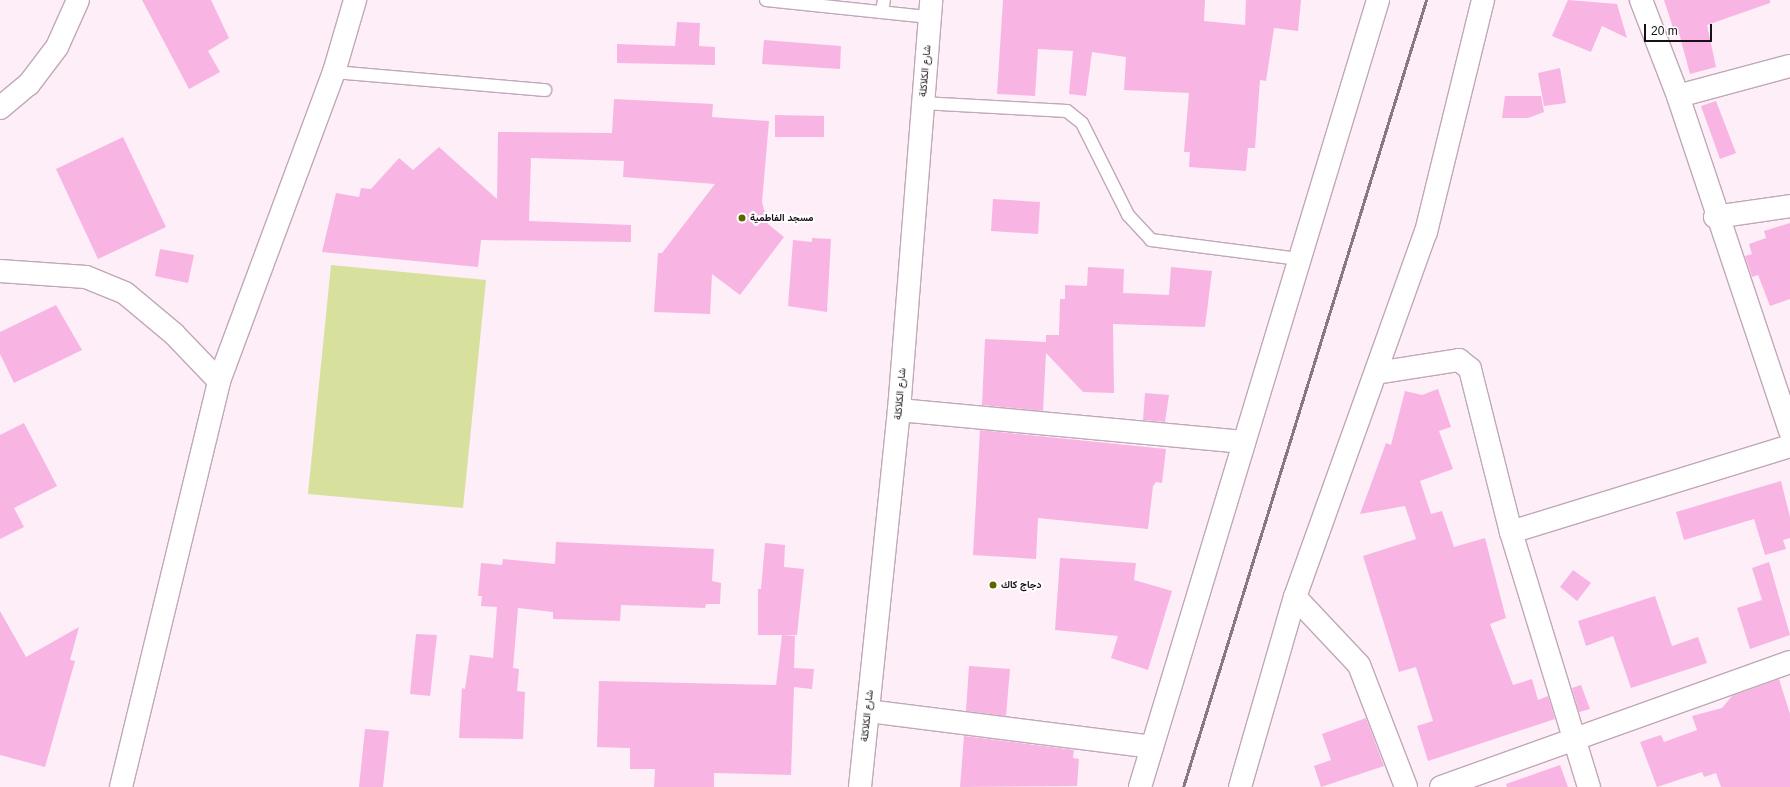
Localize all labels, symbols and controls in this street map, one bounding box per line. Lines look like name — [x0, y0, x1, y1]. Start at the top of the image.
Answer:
scale bar — [1646, 16, 1714, 42]
text: 20 m — [1651, 24, 1678, 38]
street label: شارع الكلاكلة — [917, 45, 933, 97]
place label: مسجد الفاطمية — [750, 212, 814, 224]
marker: مسجد الفاطمية — [737, 213, 747, 223]
street label: شارع الكلاكلة — [892, 368, 908, 420]
place label: دجاج كاك — [1001, 579, 1042, 591]
marker: دجاج كاك — [988, 580, 998, 590]
street label: شارع الكلاكلة — [858, 690, 876, 742]

